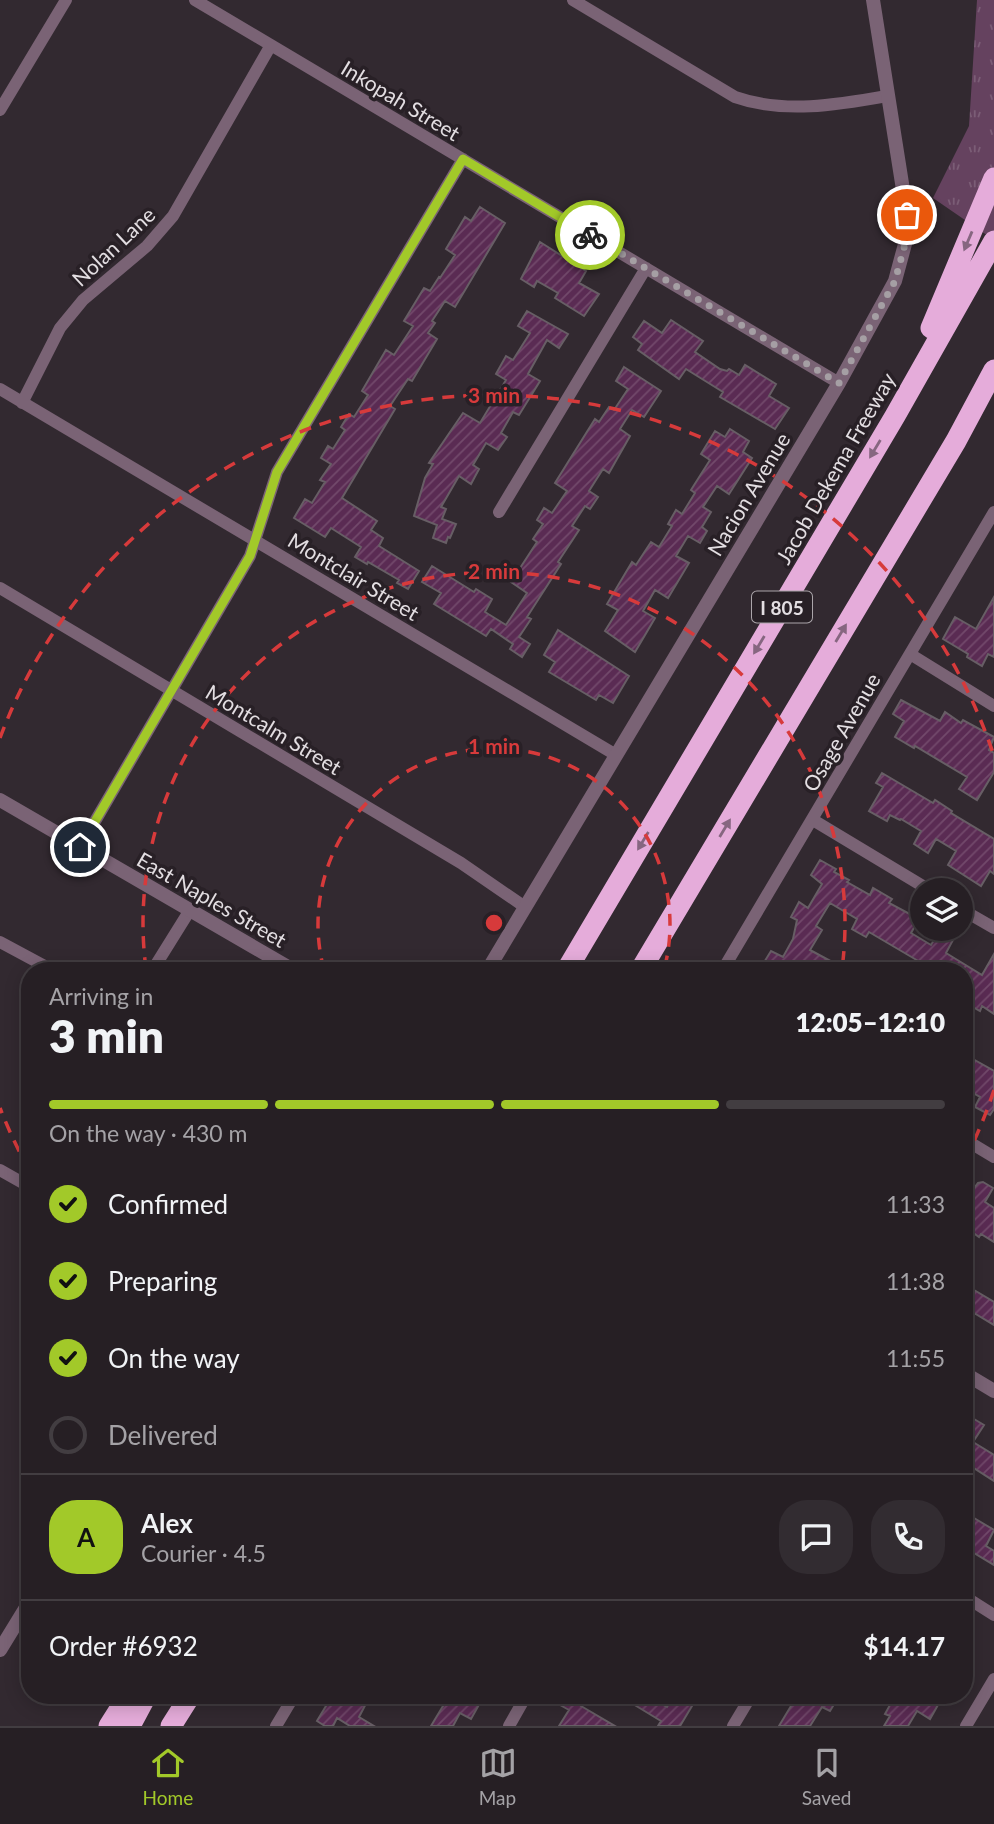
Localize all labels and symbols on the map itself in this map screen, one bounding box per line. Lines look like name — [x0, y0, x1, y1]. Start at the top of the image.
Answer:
street label: Inkopah Street — [337, 55, 465, 145]
pin — [877, 185, 937, 245]
courier — [555, 200, 625, 270]
street label: Nolan Lane — [66, 201, 160, 291]
one-way arrow — [962, 231, 973, 252]
street label: Jacob Dekema Freeway — [770, 368, 900, 568]
text: 3 min — [468, 382, 520, 407]
street label: Nacion Avenue — [701, 428, 795, 560]
one-way arrow — [869, 440, 881, 459]
street label: Montclair Street — [284, 527, 424, 625]
text: 2 min — [468, 558, 520, 583]
road number: I 805 — [752, 592, 812, 622]
one-way arrow — [835, 624, 848, 643]
one-way arrow — [753, 635, 765, 654]
street label: Osage Avenue — [797, 668, 885, 796]
street label: Montcalm Street — [202, 679, 347, 779]
text: 1 min — [468, 733, 520, 758]
pin — [50, 817, 110, 877]
one-way arrow — [719, 819, 731, 838]
one-way arrow — [637, 831, 650, 850]
street label: East Naples Street — [133, 846, 291, 952]
centre of rings — [482, 911, 506, 935]

